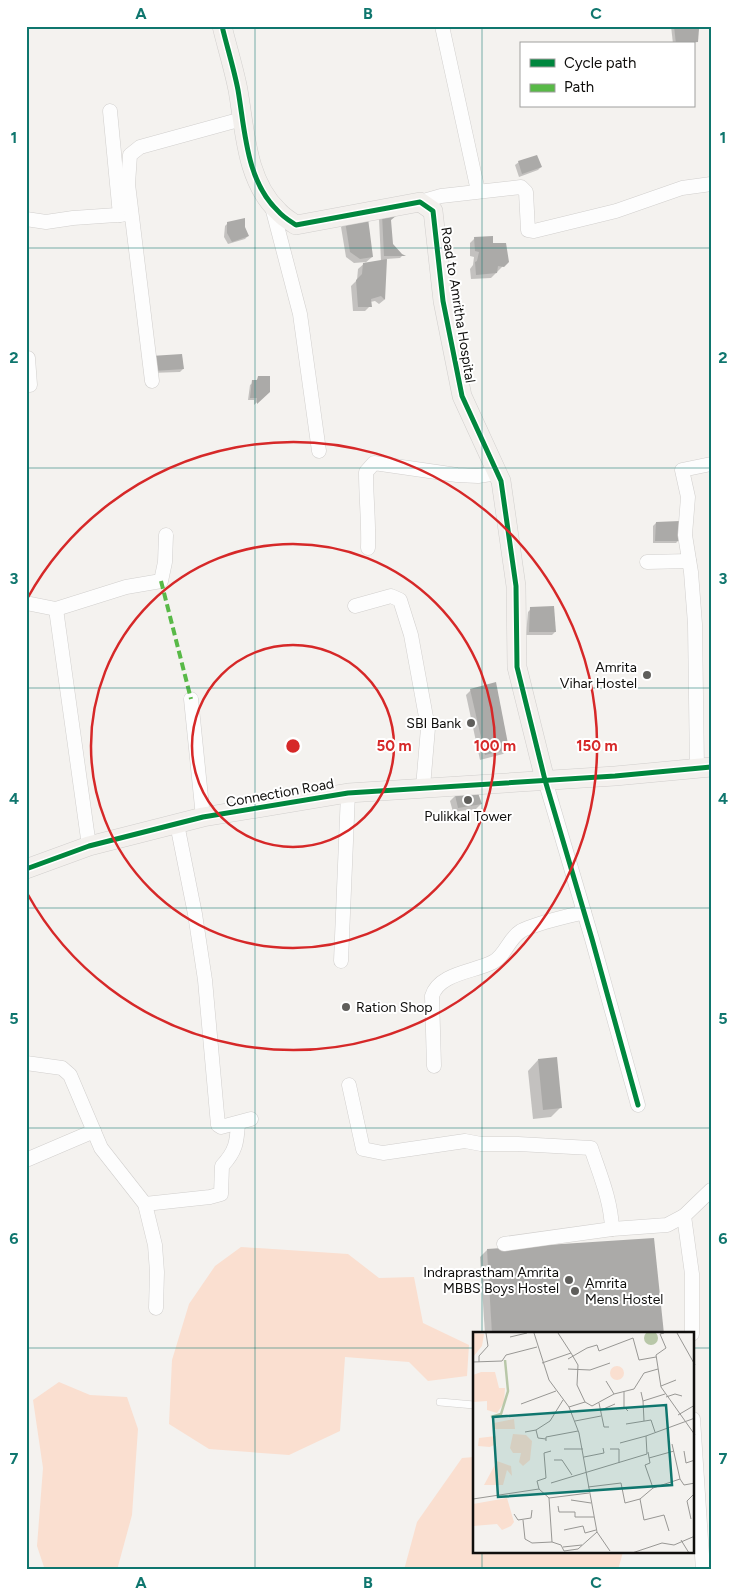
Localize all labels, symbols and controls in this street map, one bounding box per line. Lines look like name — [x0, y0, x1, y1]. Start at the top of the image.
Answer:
text: A — [135, 4, 147, 23]
text: B — [363, 4, 373, 23]
text: C — [590, 4, 602, 23]
legend — [520, 42, 694, 108]
text: Cycle path — [564, 54, 636, 72]
text: Path — [564, 78, 594, 96]
text: 1 — [11, 128, 17, 147]
text: 1 — [720, 128, 726, 147]
street label: Road to Amritha Hospital — [437, 226, 479, 384]
text: 2 — [9, 348, 19, 367]
text: 2 — [718, 348, 728, 367]
text: 3 — [10, 569, 19, 588]
text: 3 — [719, 569, 728, 588]
place label: Amrita Vihar Hostel — [560, 659, 637, 692]
marker: Amrita Vihar Hostel — [641, 669, 653, 681]
place label: SBI Bank — [406, 715, 461, 732]
marker: SBI Bank — [465, 717, 477, 729]
centre of rings — [284, 737, 302, 755]
text: 50 m — [376, 737, 412, 755]
text: 100 m — [474, 737, 516, 755]
text: 150 m — [576, 737, 618, 755]
street label: Connection Road — [225, 775, 335, 811]
text: 4 — [9, 789, 19, 808]
text: 4 — [718, 789, 728, 808]
marker: Pulikkal Tower — [462, 794, 474, 806]
place label: Pulikkal Tower — [424, 808, 512, 825]
place label: Ration Shop — [356, 999, 433, 1016]
marker: Ration Shop — [340, 1001, 352, 1013]
text: 5 — [9, 1009, 19, 1028]
text: 5 — [718, 1009, 728, 1028]
text: 6 — [9, 1229, 19, 1248]
text: 6 — [718, 1229, 728, 1248]
place label: Indraprastham Amrita MBBS Boys Hostel — [423, 1264, 559, 1297]
marker: Indraprastham Amrita MBBS Boys Hostel — [563, 1274, 575, 1286]
place label: Amrita Mens Hostel — [585, 1275, 663, 1308]
marker: Amrita Mens Hostel — [569, 1285, 581, 1297]
inset map — [473, 1332, 694, 1554]
text: 7 — [10, 1449, 19, 1468]
text: 7 — [719, 1449, 728, 1468]
text: A — [135, 1573, 147, 1592]
text: B — [363, 1573, 373, 1592]
text: C — [590, 1573, 602, 1592]

